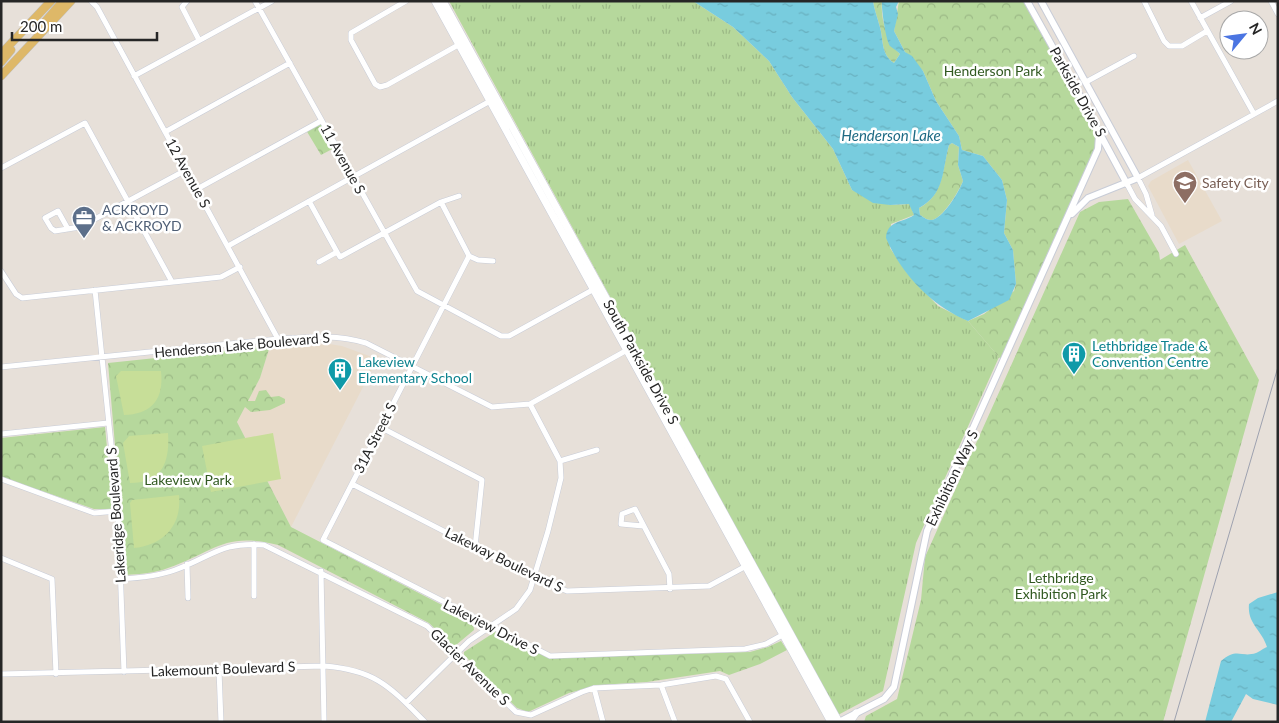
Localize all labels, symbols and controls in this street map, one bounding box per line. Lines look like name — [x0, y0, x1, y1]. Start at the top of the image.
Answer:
scale bar — [12, 10, 158, 42]
north arrow — [1219, 10, 1269, 60]
text: 200 m — [20, 17, 62, 35]
text: N — [1246, 20, 1266, 37]
street label: Parkside Drive S — [1047, 44, 1110, 140]
park label: Henderson Park — [944, 62, 1043, 79]
street label: 11 Avenue S — [317, 121, 370, 197]
water label: Henderson Lake — [841, 126, 941, 144]
street label: 12 Avenue S — [162, 135, 215, 211]
school or university icon: Safety City — [1172, 170, 1198, 204]
place label: Safety City — [1202, 174, 1270, 191]
place label: ACKROYD & ACKROYD — [102, 201, 182, 234]
office icon: ACKROYD & ACKROYD — [71, 205, 97, 239]
street label: South Parkside Drive S — [600, 296, 683, 427]
street label: Henderson Lake Boulevard S — [153, 328, 331, 361]
place label: Lethbridge Trade & Convention Centre — [1092, 337, 1208, 370]
building icon: Lethbridge Trade & Convention Centre — [1061, 341, 1087, 375]
place label: Lakeview Elementary School — [358, 353, 472, 386]
building icon: Lakeview Elementary School — [327, 357, 353, 391]
street label: 31A Street S — [350, 400, 400, 476]
street label: Exhibition Way S — [922, 427, 981, 528]
street label: Lakeridge Boulevard S — [102, 447, 129, 583]
park label: Lakeview Park — [144, 471, 233, 488]
street label: Lakeway Boulevard S — [442, 524, 566, 596]
park label: Lethbridge Exhibition Park — [1015, 569, 1108, 602]
street label: Lakeview Drive S — [441, 595, 542, 658]
street label: Glacier Avenue S — [427, 625, 513, 709]
street label: Lakemount Boulevard S — [150, 657, 296, 680]

